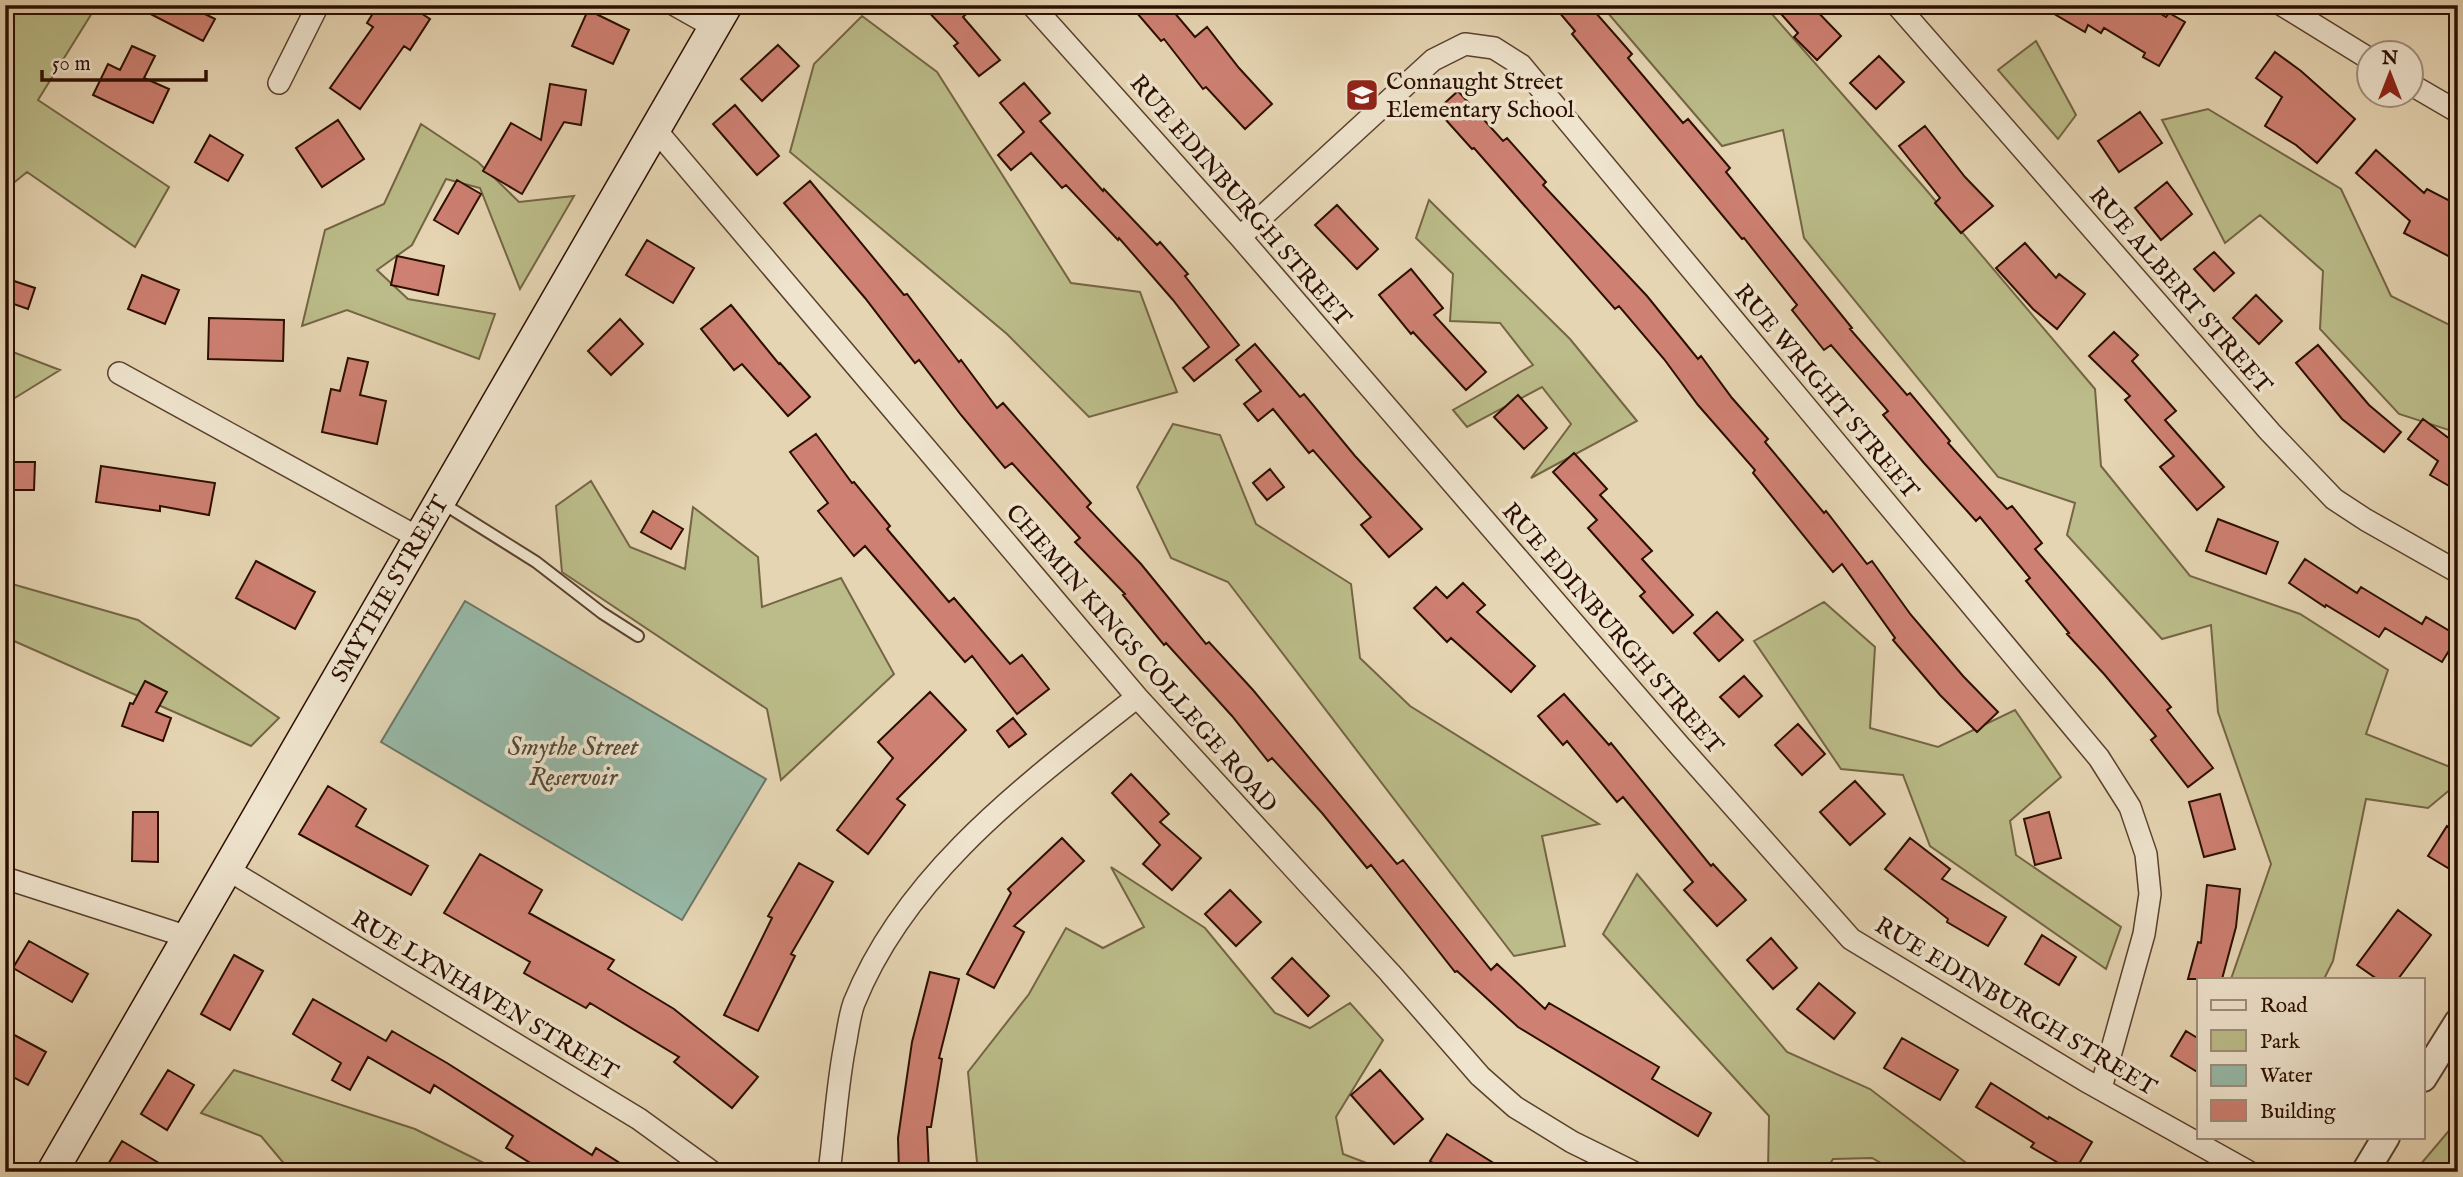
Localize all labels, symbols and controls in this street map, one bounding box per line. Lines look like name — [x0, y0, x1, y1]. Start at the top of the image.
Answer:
scale bar — [42, 38, 206, 82]
north arrow — [2354, 38, 2424, 108]
text: N — [2381, 47, 2399, 71]
text: 50 m — [52, 51, 91, 78]
place label: Connaught Street Elementary School — [1386, 67, 1575, 126]
street label: RUE EDINBURGH STREET — [1122, 69, 1358, 334]
school or university icon: Connaught Street Elementary School — [1343, 76, 1381, 114]
street label: RUE ALBERT STREET — [2081, 181, 2279, 401]
street label: RUE WRIGHT STREET — [1727, 278, 1925, 506]
street label: SMYTHE STREET — [325, 490, 457, 688]
street label: RUE EDINBURGH STREET — [1494, 497, 1730, 762]
street label: CHEMIN KINGS COLLEGE ROAD — [998, 498, 1283, 820]
water label: Smythe Street Reservoir — [508, 731, 640, 794]
street label: RUE LYNHAVEN STREET — [345, 904, 624, 1089]
street label: RUE EDINBURGH STREET — [1869, 911, 2162, 1104]
legend — [2197, 978, 2424, 1138]
text: Road — [2260, 993, 2308, 1020]
text: Park — [2260, 1029, 2301, 1056]
text: Water — [2260, 1063, 2313, 1090]
text: Building — [2260, 1099, 2336, 1126]

